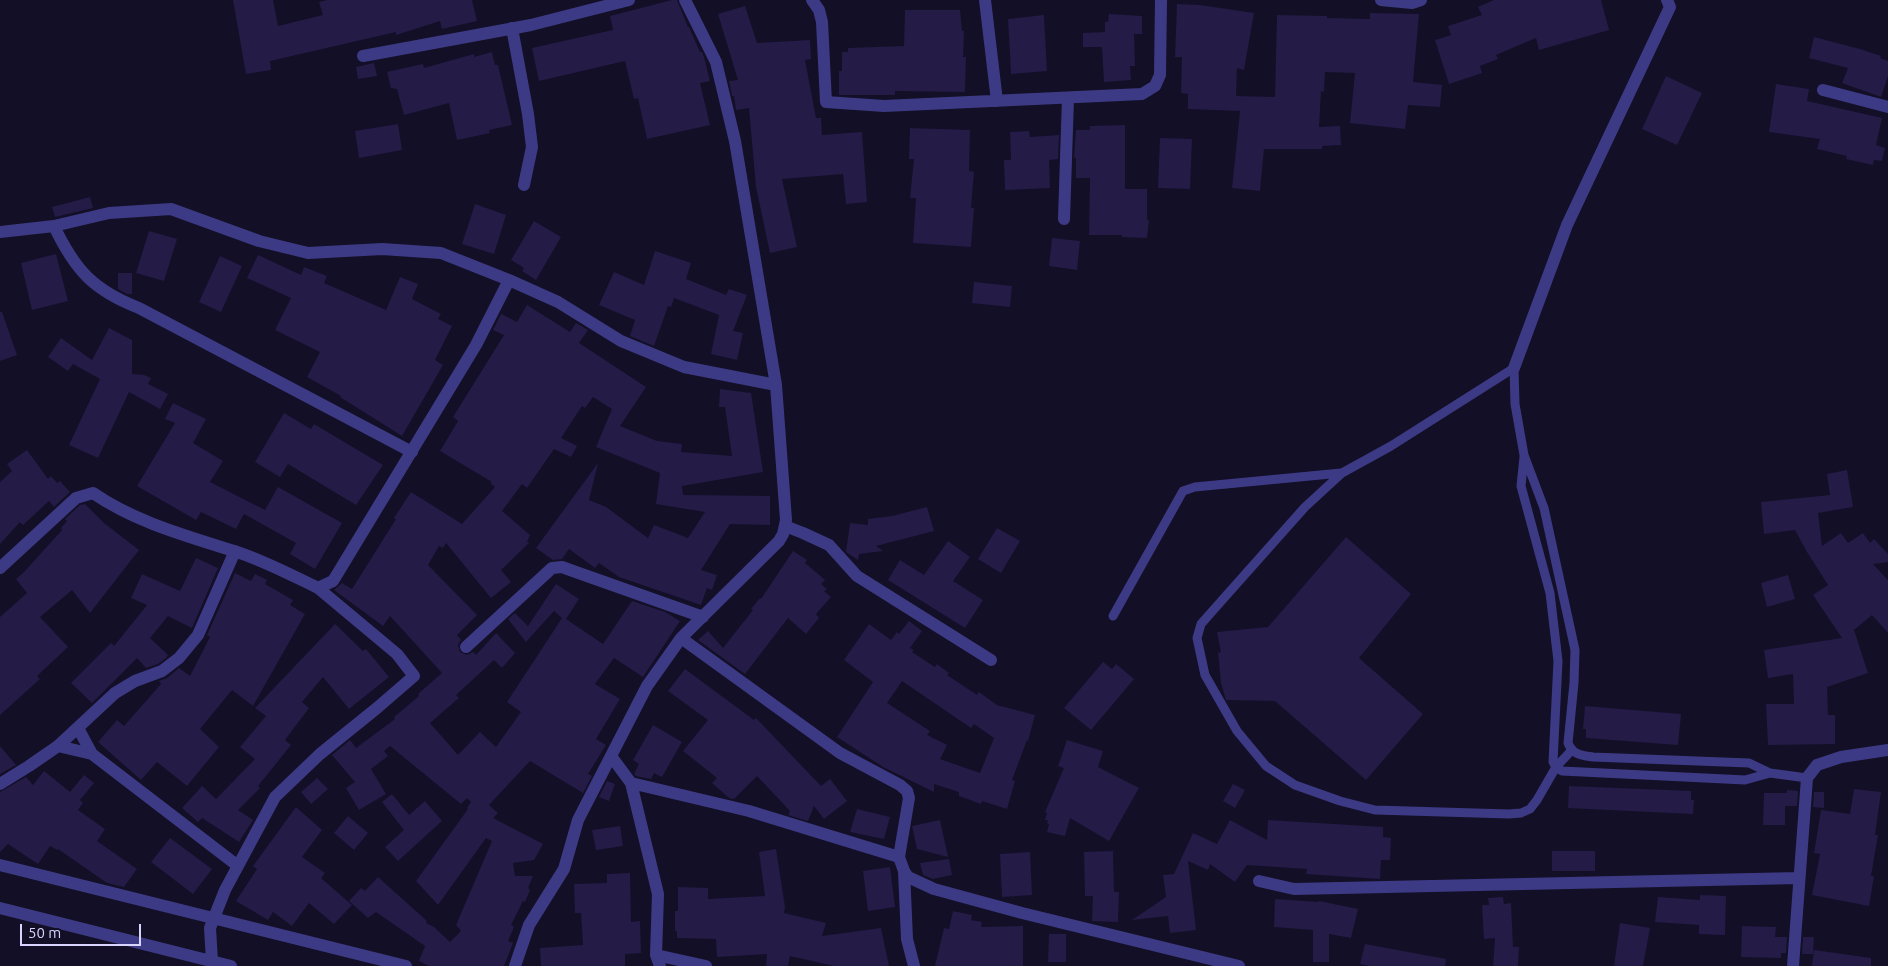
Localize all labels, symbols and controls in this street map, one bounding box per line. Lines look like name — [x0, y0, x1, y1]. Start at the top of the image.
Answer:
scale bar — [22, 914, 144, 946]
text: 50 m — [28, 924, 61, 941]

